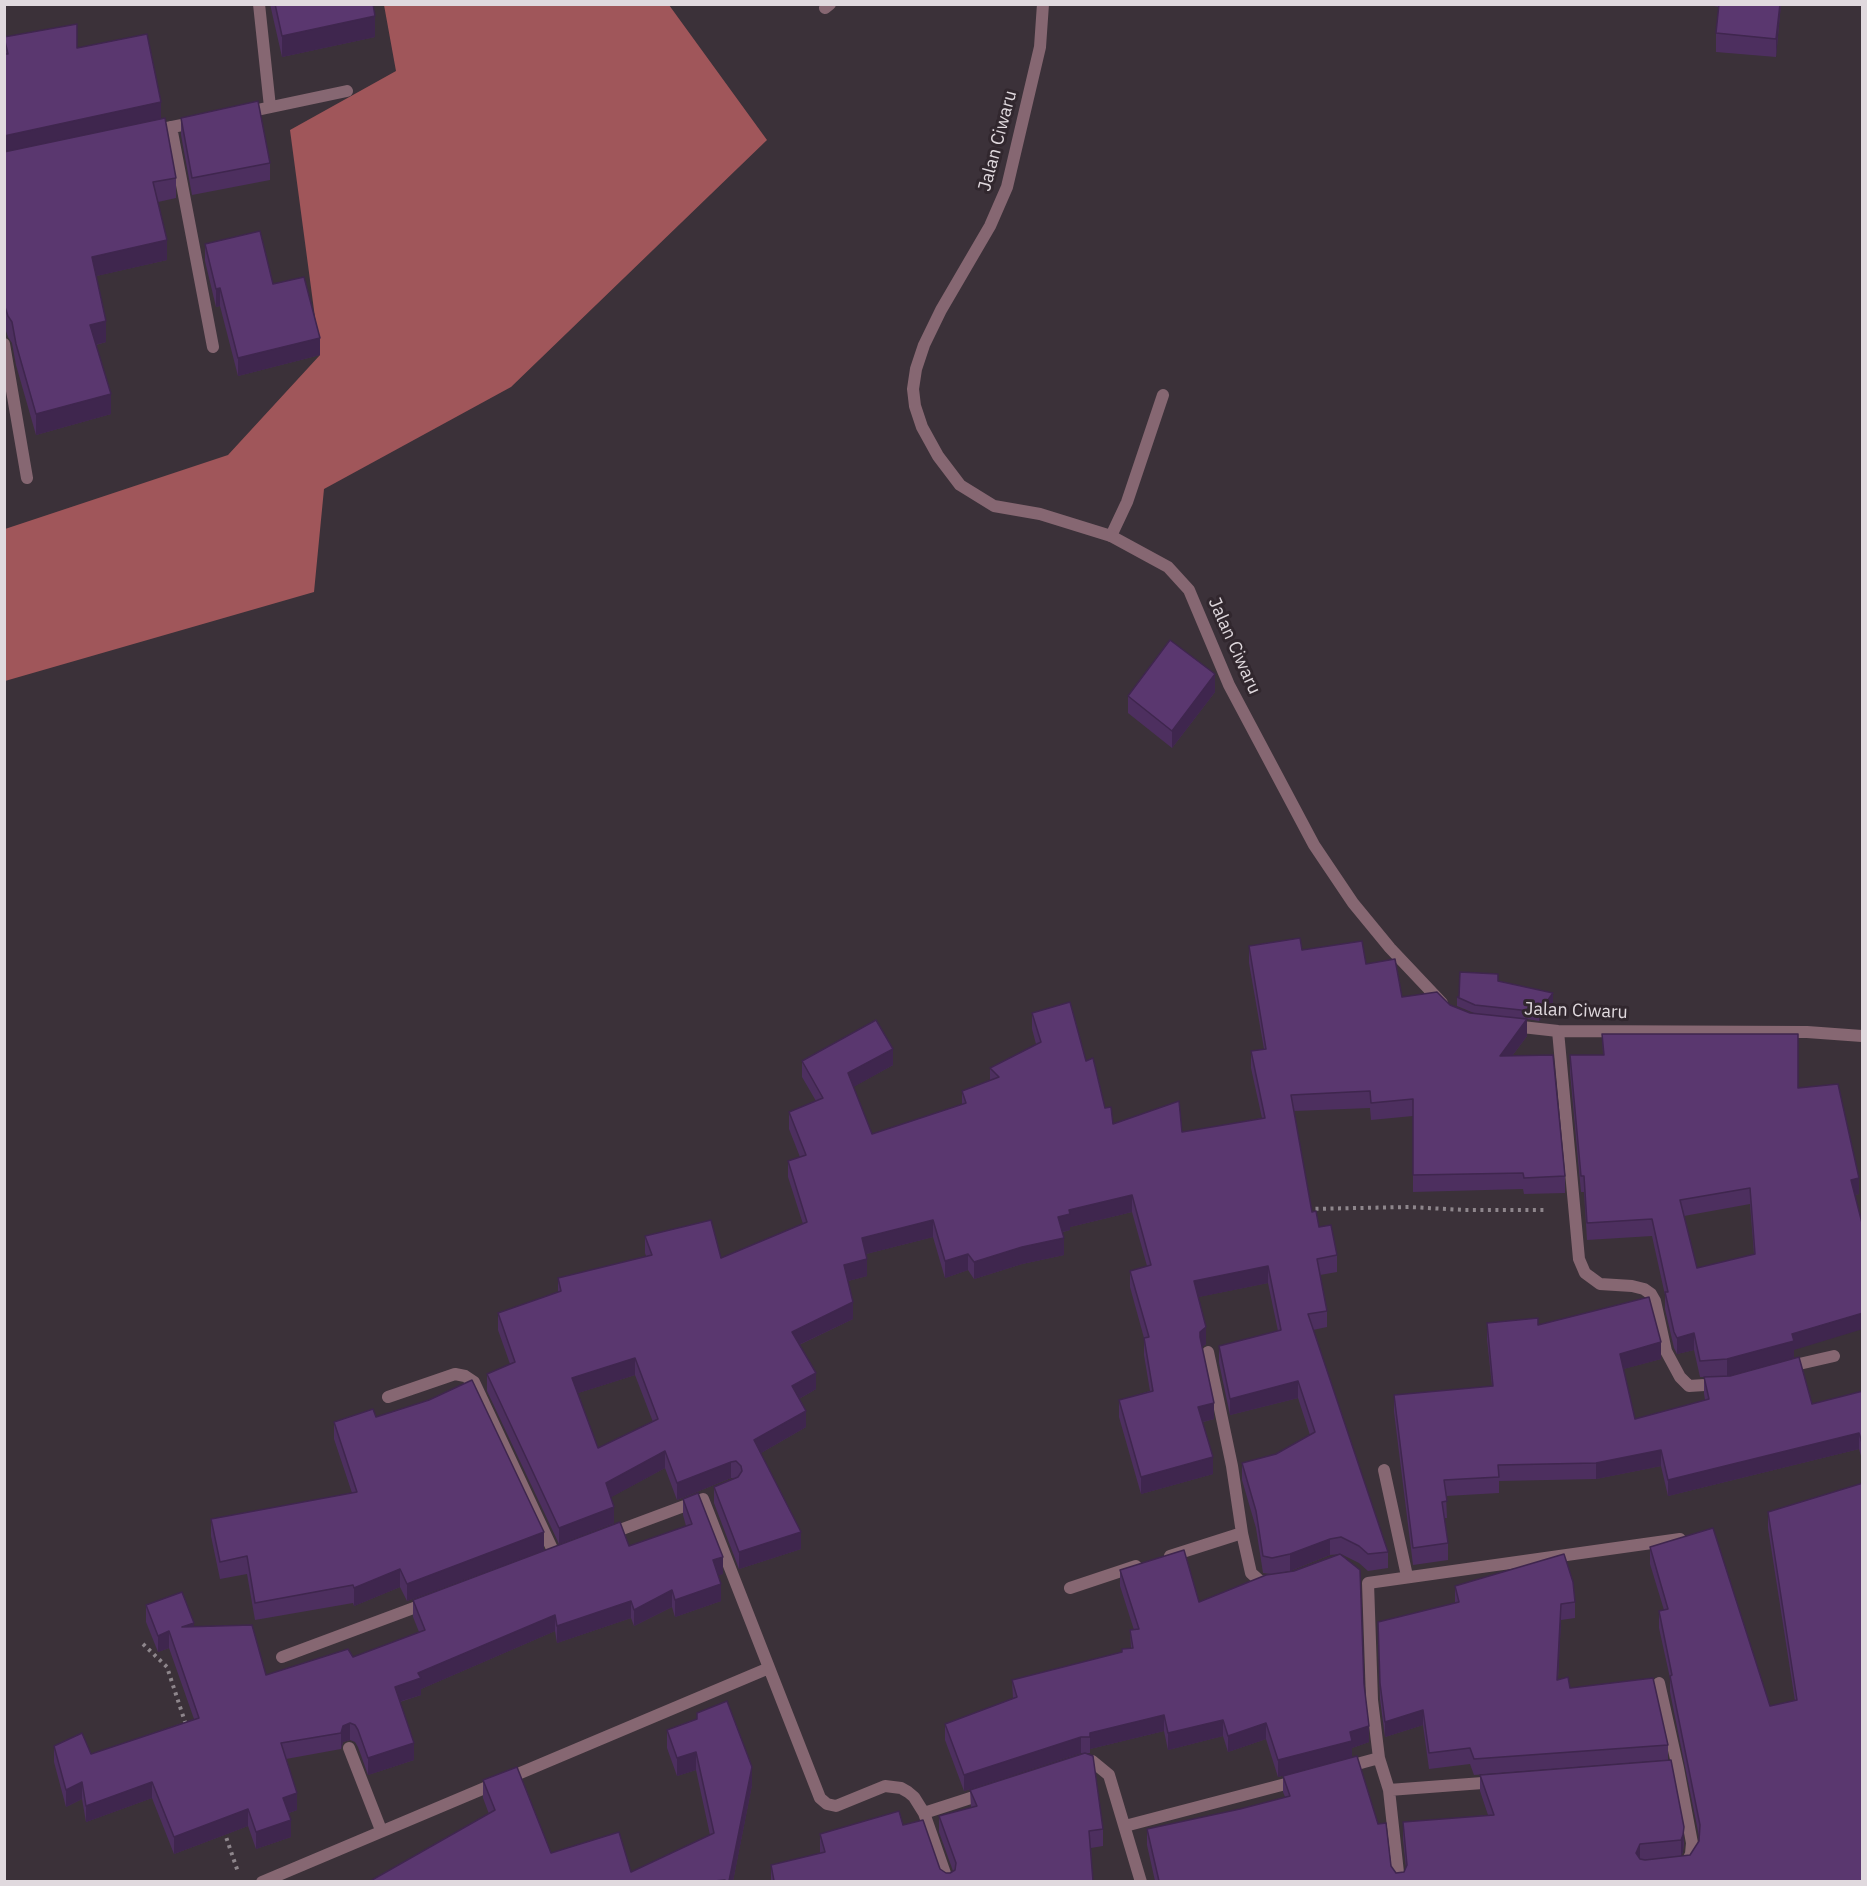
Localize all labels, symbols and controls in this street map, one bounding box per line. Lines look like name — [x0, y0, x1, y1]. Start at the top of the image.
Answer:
street label: Jalan Ciwaru — [974, 88, 1022, 194]
street label: Jalan Ciwaru — [1203, 594, 1265, 698]
street label: Jalan Ciwaru — [1524, 998, 1628, 1024]

